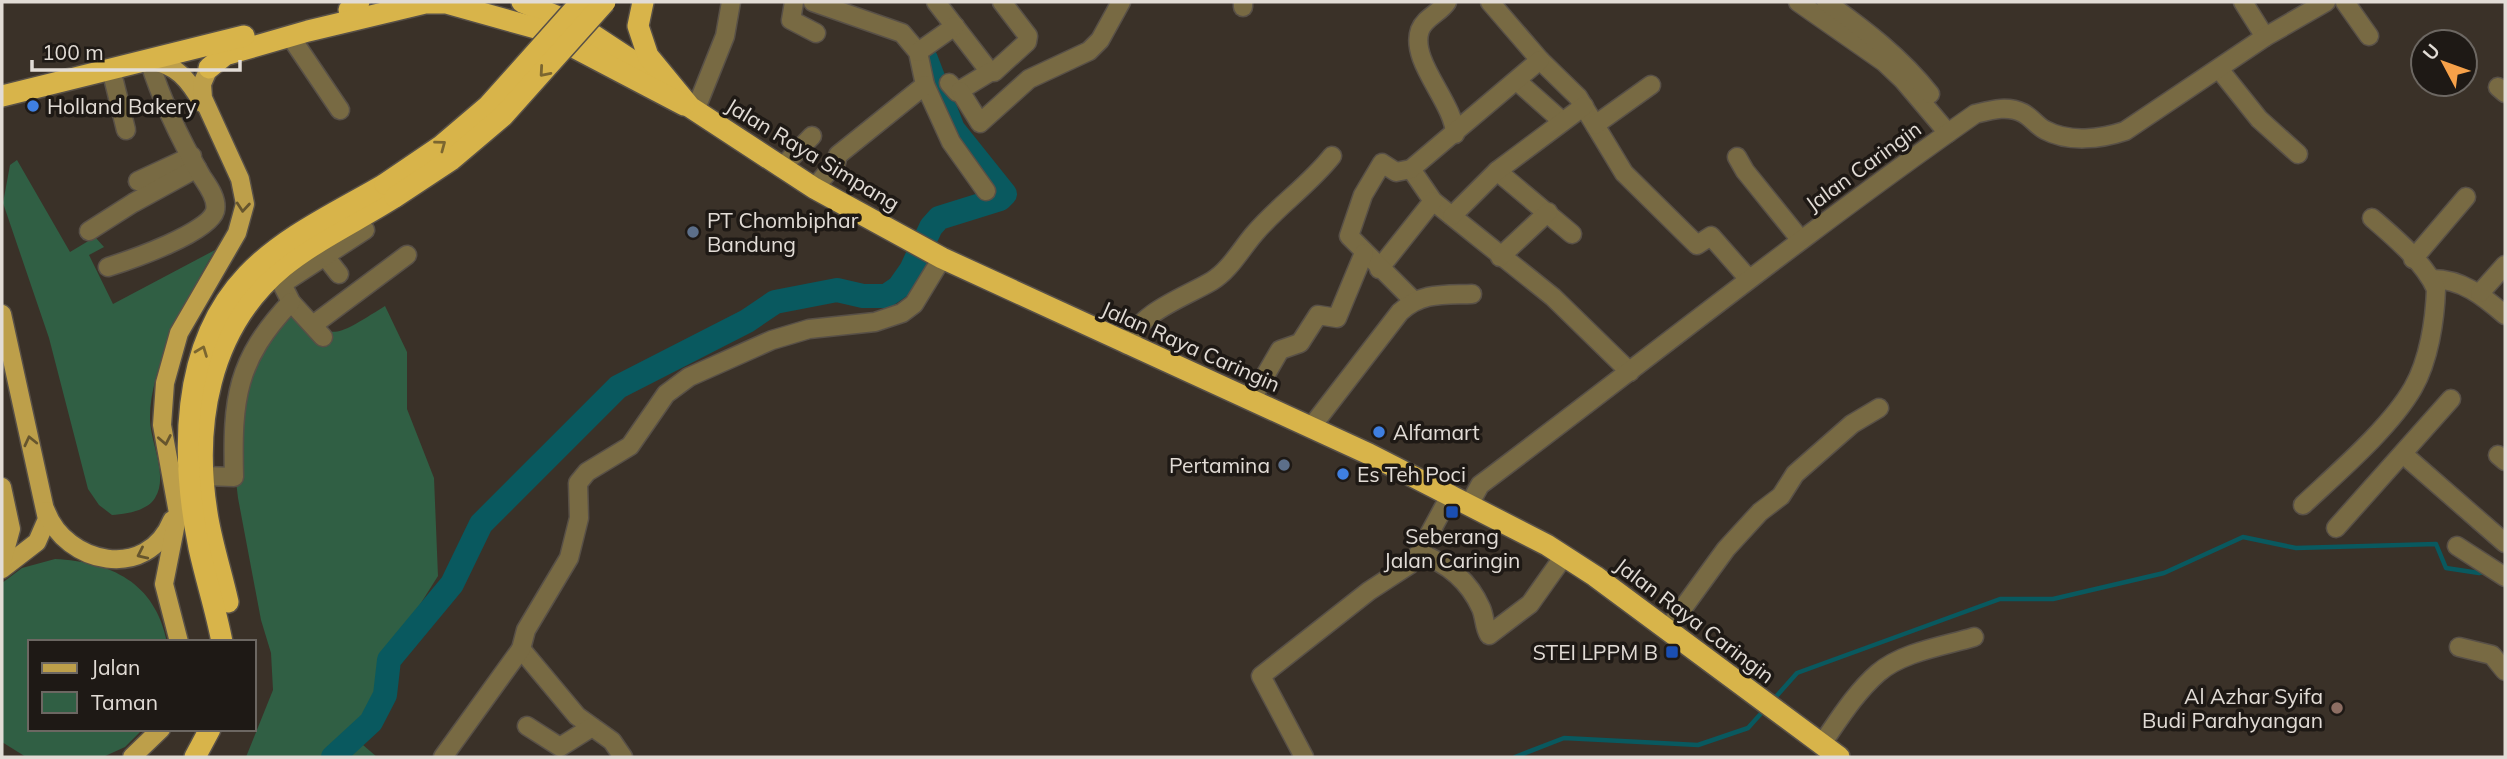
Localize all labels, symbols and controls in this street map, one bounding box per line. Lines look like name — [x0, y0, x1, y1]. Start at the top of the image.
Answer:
scale bar — [32, 28, 240, 72]
north arrow — [2409, 28, 2479, 98]
text: 100 m — [42, 39, 104, 65]
text: U — [2418, 39, 2445, 65]
one-way arrow — [540, 64, 553, 77]
street label: Jalan Raya Simpang — [722, 92, 904, 216]
place label: Holland Bakery — [47, 93, 196, 119]
marker: Holland Bakery — [25, 98, 41, 114]
street label: Jalan Caringin — [1800, 115, 1926, 217]
one-way arrow — [434, 141, 446, 153]
one-way arrow — [236, 202, 251, 213]
place label: PT Chombiphar Bandung — [707, 207, 859, 257]
marker: PT Chombiphar Bandung — [685, 224, 701, 240]
street label: Jalan Raya Caringin — [1098, 295, 1284, 397]
one-way arrow — [194, 346, 208, 358]
place label: Alfamart — [1393, 419, 1480, 445]
marker: Alfamart — [1371, 424, 1387, 440]
one-way arrow — [157, 434, 172, 446]
one-way arrow — [24, 435, 38, 447]
place label: Pertamina — [1169, 452, 1270, 478]
marker: Pertamina — [1276, 457, 1292, 473]
place label: Es Teh Poci — [1357, 461, 1466, 487]
marker: Es Teh Poci — [1335, 466, 1351, 482]
marker: Seberang Jalan Caringin — [1444, 504, 1460, 520]
place label: Seberang Jalan Caringin — [1384, 523, 1520, 573]
one-way arrow — [137, 546, 149, 560]
street label: Jalan Raya Caringin — [1610, 552, 1780, 688]
place label: STEI LPPM B — [1533, 639, 1658, 665]
legend — [28, 640, 256, 731]
marker: STEI LPPM B — [1664, 644, 1680, 660]
text: Jalan — [91, 654, 140, 680]
place label: Al Azhar Syifa Budi Parahyangan — [2142, 683, 2323, 733]
text: Taman — [91, 689, 158, 715]
marker: Al Azhar Syifa Budi Parahyangan — [2329, 700, 2345, 716]

